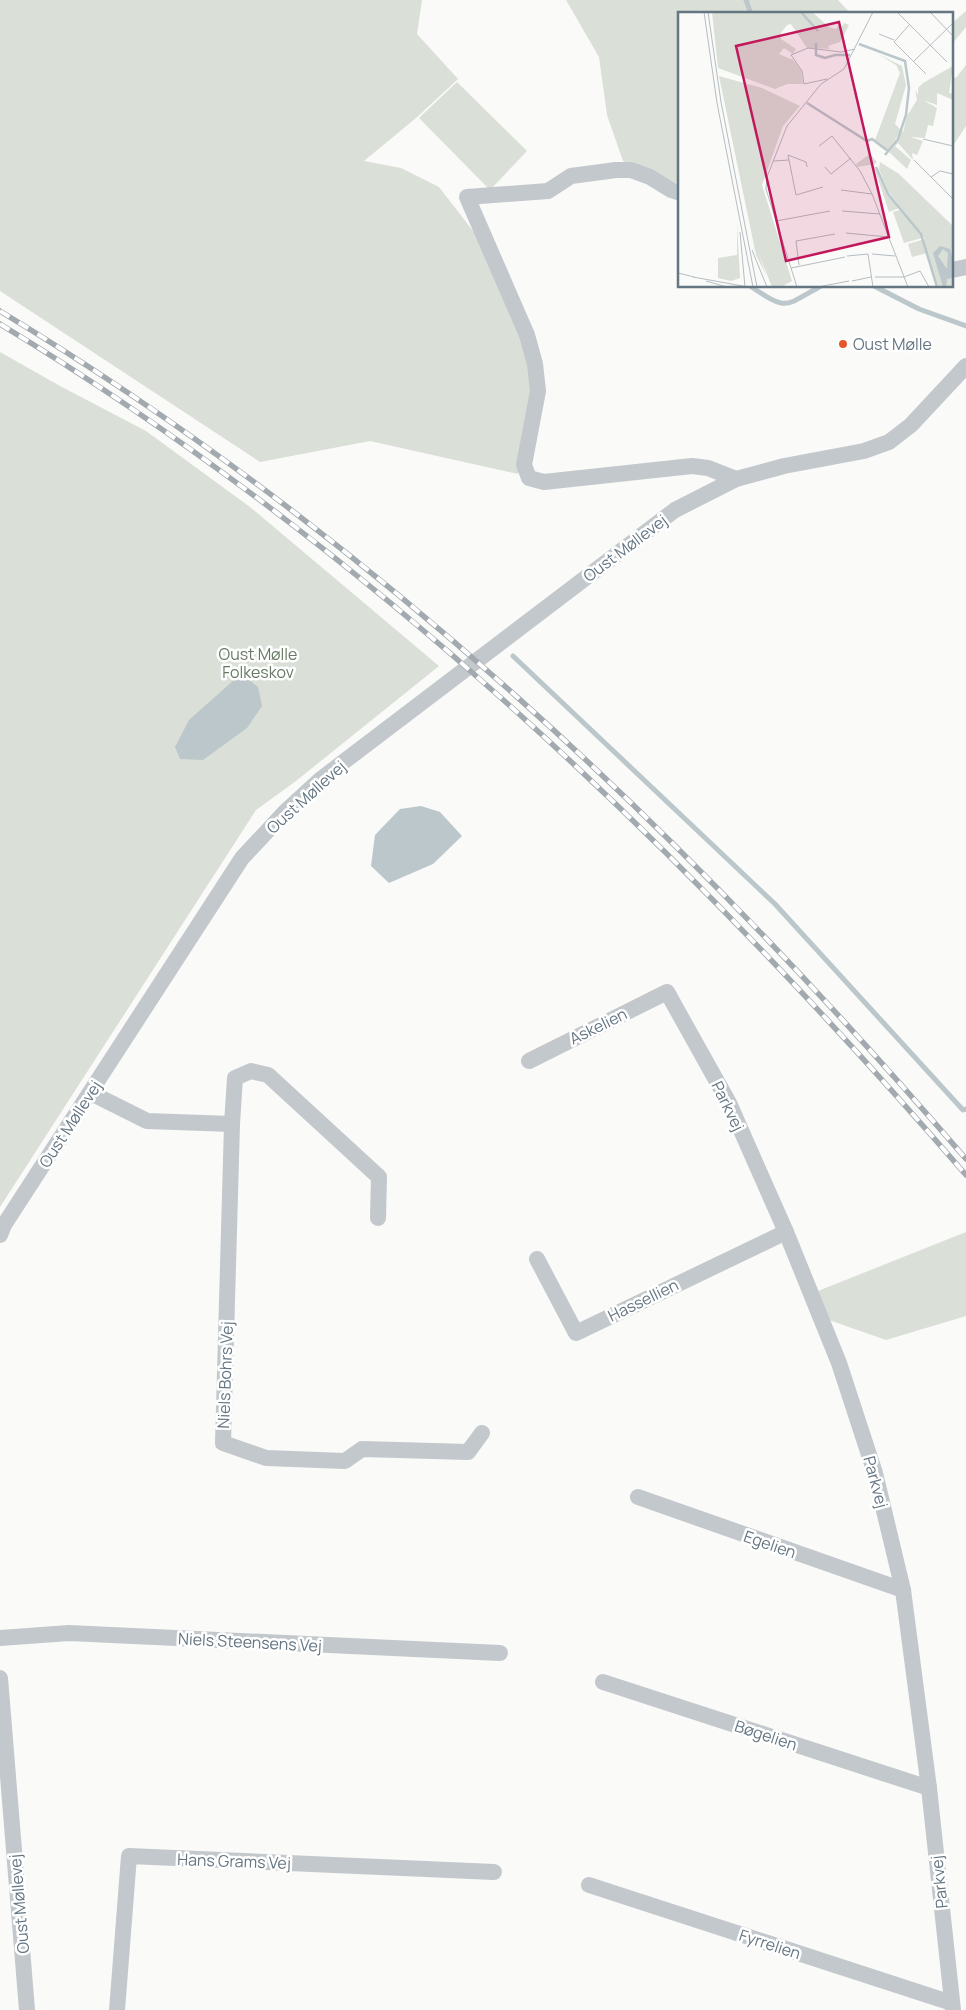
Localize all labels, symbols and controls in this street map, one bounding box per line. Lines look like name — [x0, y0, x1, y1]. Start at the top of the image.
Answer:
inset map — [678, 12, 954, 288]
place label: Oust Mølle — [853, 333, 932, 355]
marker: Oust Mølle — [837, 338, 849, 350]
street label: Oust Møllevej — [579, 509, 671, 587]
park label: Oust Mølle Folkeskov — [219, 643, 297, 683]
street label: Oust Møllevej — [262, 755, 350, 839]
street label: Askelien — [565, 1003, 631, 1049]
street label: Oust Møllevej — [34, 1076, 106, 1172]
street label: Parkvej — [706, 1077, 750, 1135]
street label: Hassellien — [604, 1273, 682, 1327]
street label: Niels Bohrs Vej — [212, 1321, 238, 1429]
street label: Parkvej — [859, 1454, 893, 1510]
street label: Egelien — [741, 1525, 799, 1563]
street label: Niels Steensens Vej — [178, 1627, 322, 1657]
street label: Bøgelien — [732, 1715, 800, 1755]
street label: Hans Grams Vej — [177, 1848, 291, 1874]
street label: Oust Møllevej — [4, 1853, 34, 1955]
street label: Parkvej — [925, 1854, 953, 1910]
street label: Fyrrelien — [736, 1924, 804, 1964]

